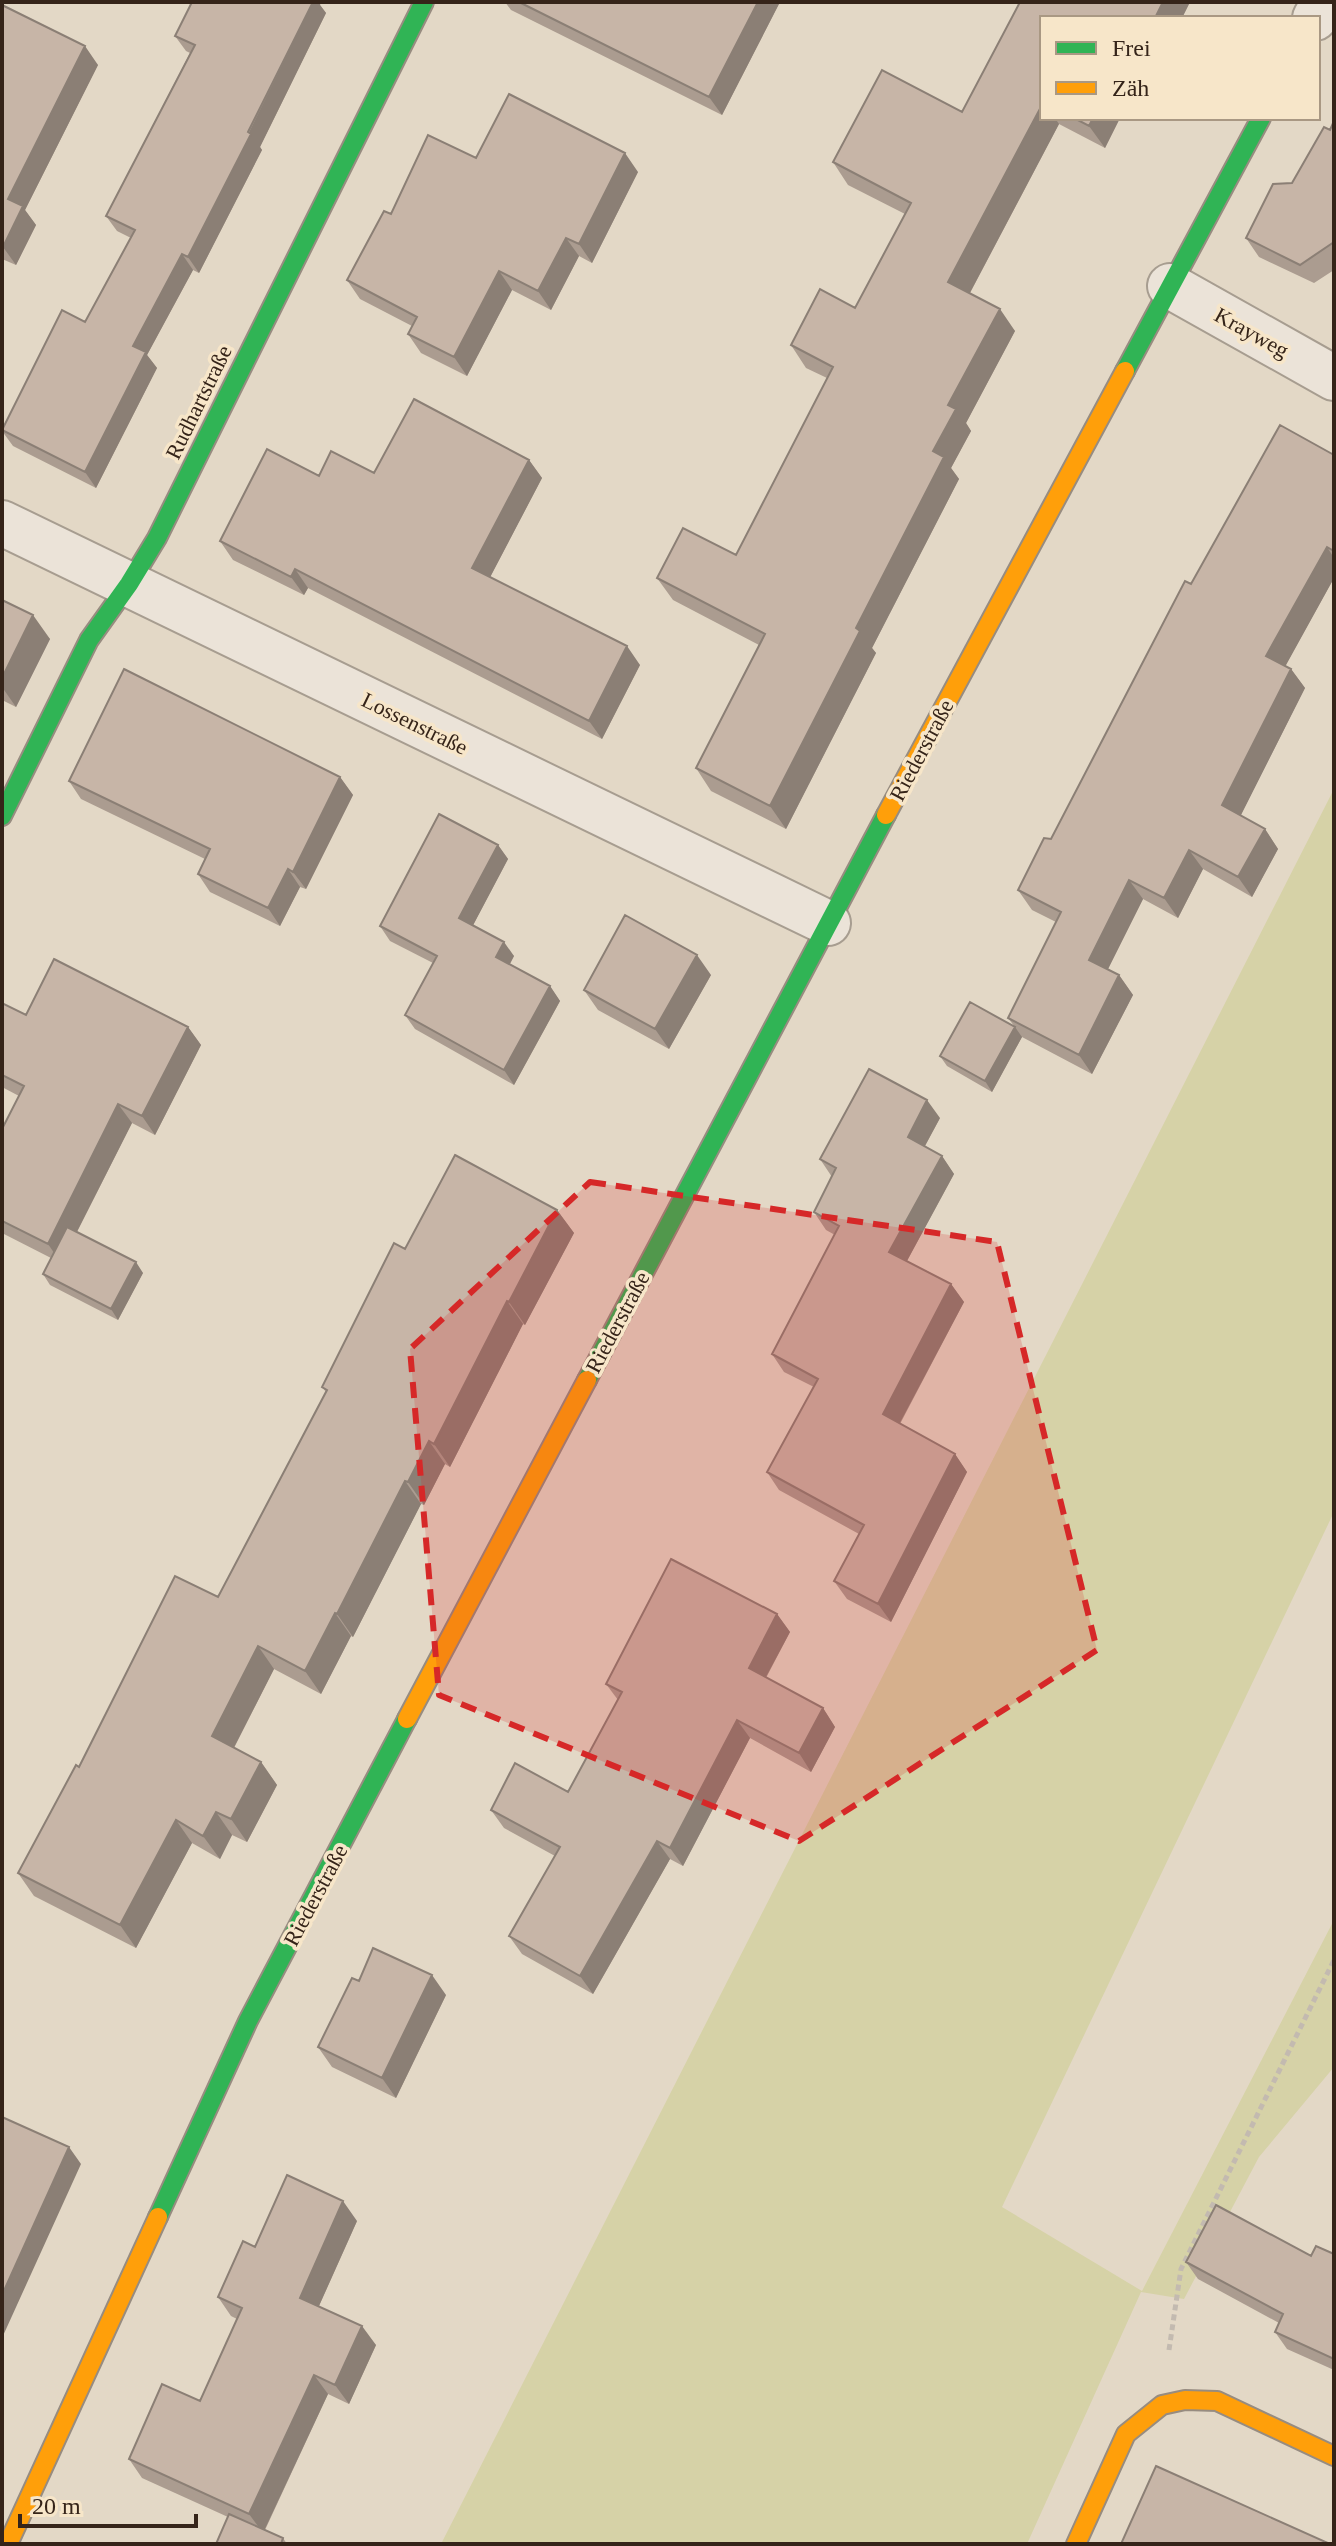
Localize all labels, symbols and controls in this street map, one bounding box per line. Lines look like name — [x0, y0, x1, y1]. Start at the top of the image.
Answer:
legend — [1040, 16, 1320, 120]
text: Frei — [1112, 35, 1151, 61]
text: Zäh — [1112, 75, 1149, 101]
street label: Krayweg — [1210, 302, 1293, 363]
street label: Rudhartstraße — [160, 341, 237, 463]
street label: Lossenstraße — [358, 687, 472, 760]
street label: Riederstraße — [884, 695, 959, 805]
street label: Riederstraße — [580, 1267, 655, 1377]
street label: Riederstraße — [278, 1840, 353, 1950]
scale bar — [20, 2478, 196, 2528]
text: 20 m — [32, 2493, 81, 2519]

